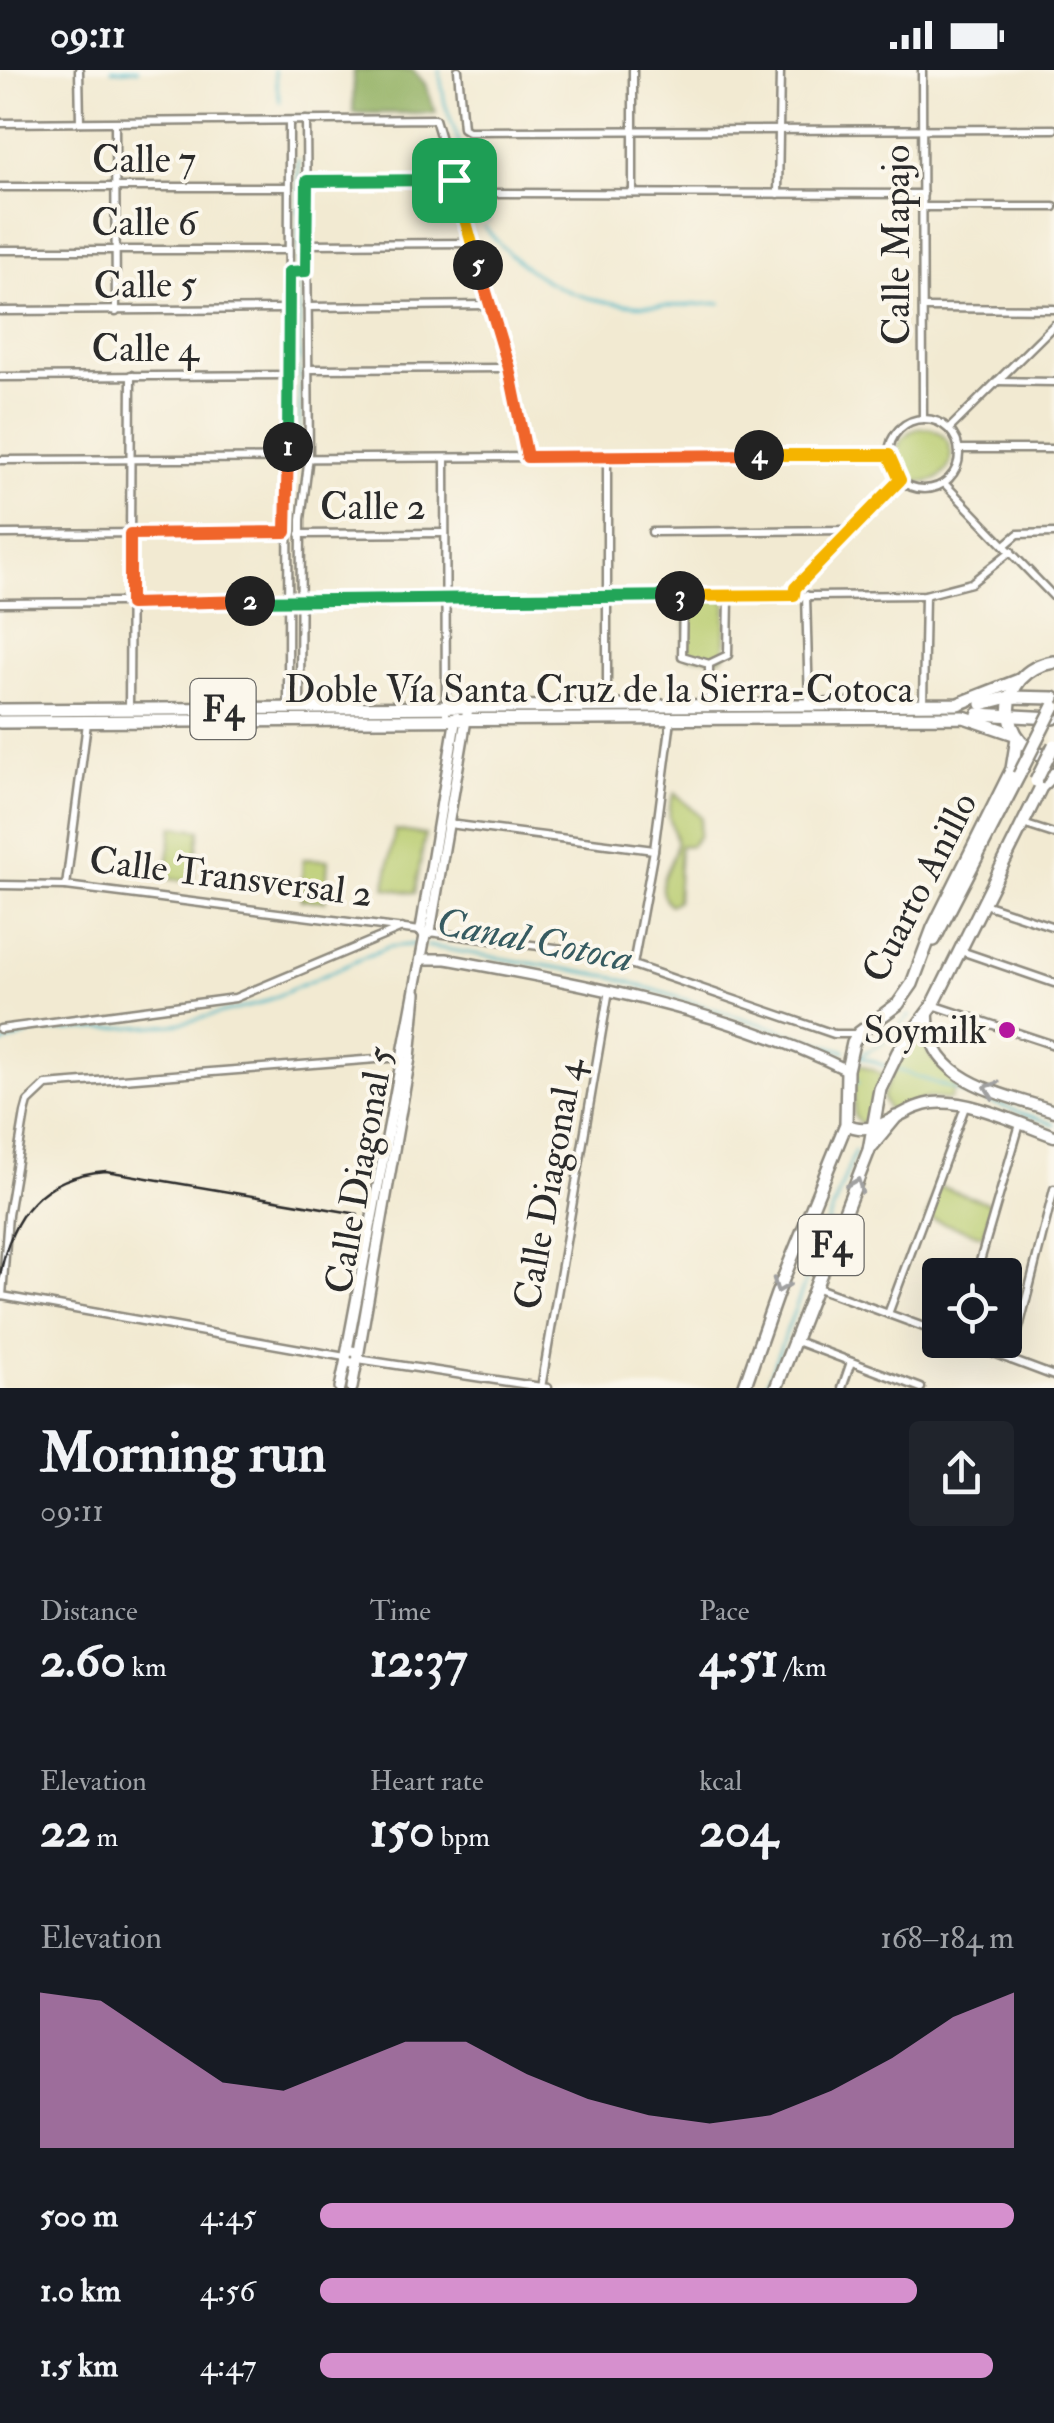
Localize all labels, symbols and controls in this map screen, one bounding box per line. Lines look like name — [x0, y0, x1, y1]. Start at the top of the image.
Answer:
text: 09:11 — [50, 11, 125, 59]
street label: Calle 7 — [92, 136, 196, 184]
pin — [412, 138, 497, 223]
street label: Calle Mapajo — [873, 145, 921, 345]
icon: arrive — [427, 153, 482, 208]
street label: Calle 6 — [91, 199, 199, 247]
pin: 5 — [453, 240, 503, 290]
text: 5 — [472, 247, 484, 282]
street label: Calle 5 — [93, 260, 197, 310]
street label: Calle 4 — [92, 325, 200, 373]
pin: 1 — [263, 422, 313, 472]
text: 1 — [283, 429, 293, 464]
pin: 4 — [734, 430, 784, 480]
text: 4 — [751, 437, 767, 472]
street label: Calle 2 — [320, 483, 426, 531]
pin: 3 — [655, 571, 705, 621]
pin: 2 — [225, 576, 275, 626]
text: 3 — [675, 578, 685, 613]
text: 2 — [243, 583, 257, 618]
street label: Doble Vía Santa Cruz de la Sierra-Cotoca — [285, 666, 914, 714]
road number: F4 — [190, 679, 256, 739]
street label: Cuarto Anillo — [852, 784, 988, 991]
street label: Calle Transversal 2 — [87, 836, 375, 918]
water label: Canal Cotoca — [432, 896, 637, 984]
place label: Soymilk — [863, 1007, 987, 1055]
marker: Soymilk — [996, 1019, 1018, 1041]
street label: Calle Diagonal 5 — [315, 1043, 405, 1297]
street label: Calle Diagonal 4 — [503, 1054, 595, 1313]
one-way arrow — [983, 1081, 1001, 1101]
one-way arrow — [845, 1177, 865, 1195]
road number: F4 — [798, 1215, 864, 1275]
map controls — [922, 1258, 1022, 1358]
button: locate — [922, 1258, 1022, 1358]
one-way arrow — [771, 1277, 791, 1294]
text: Morning run — [40, 1419, 326, 1488]
button: share — [909, 1421, 1014, 1526]
text: 09:11 — [40, 1491, 104, 1531]
text: Distance — [40, 1594, 138, 1629]
text: Time — [370, 1594, 431, 1629]
text: Pace — [699, 1594, 750, 1629]
text: 2.60 — [40, 1629, 126, 1692]
text: 12:37 — [370, 1629, 467, 1692]
text: 4:51 — [699, 1629, 778, 1692]
text: km — [126, 1650, 167, 1685]
text: /km — [778, 1650, 827, 1685]
text: Elevation — [40, 1764, 147, 1799]
text: Heart rate — [370, 1764, 484, 1799]
text: kcal — [699, 1764, 742, 1799]
text: 22 — [40, 1799, 91, 1862]
text: 150 — [370, 1799, 435, 1862]
text: 204 — [699, 1799, 777, 1862]
text: m — [91, 1820, 118, 1855]
text: bpm — [435, 1820, 490, 1855]
text: Elevation — [40, 1918, 162, 1958]
text: 168–184 m — [880, 1918, 1014, 1958]
text: 500 m — [40, 2196, 118, 2236]
text: 4:45 — [200, 2196, 256, 2236]
text: 1.0 km — [40, 2271, 121, 2311]
text: 4:56 — [200, 2271, 255, 2311]
text: 1.5 km — [40, 2346, 118, 2386]
text: 4:47 — [200, 2346, 256, 2386]

